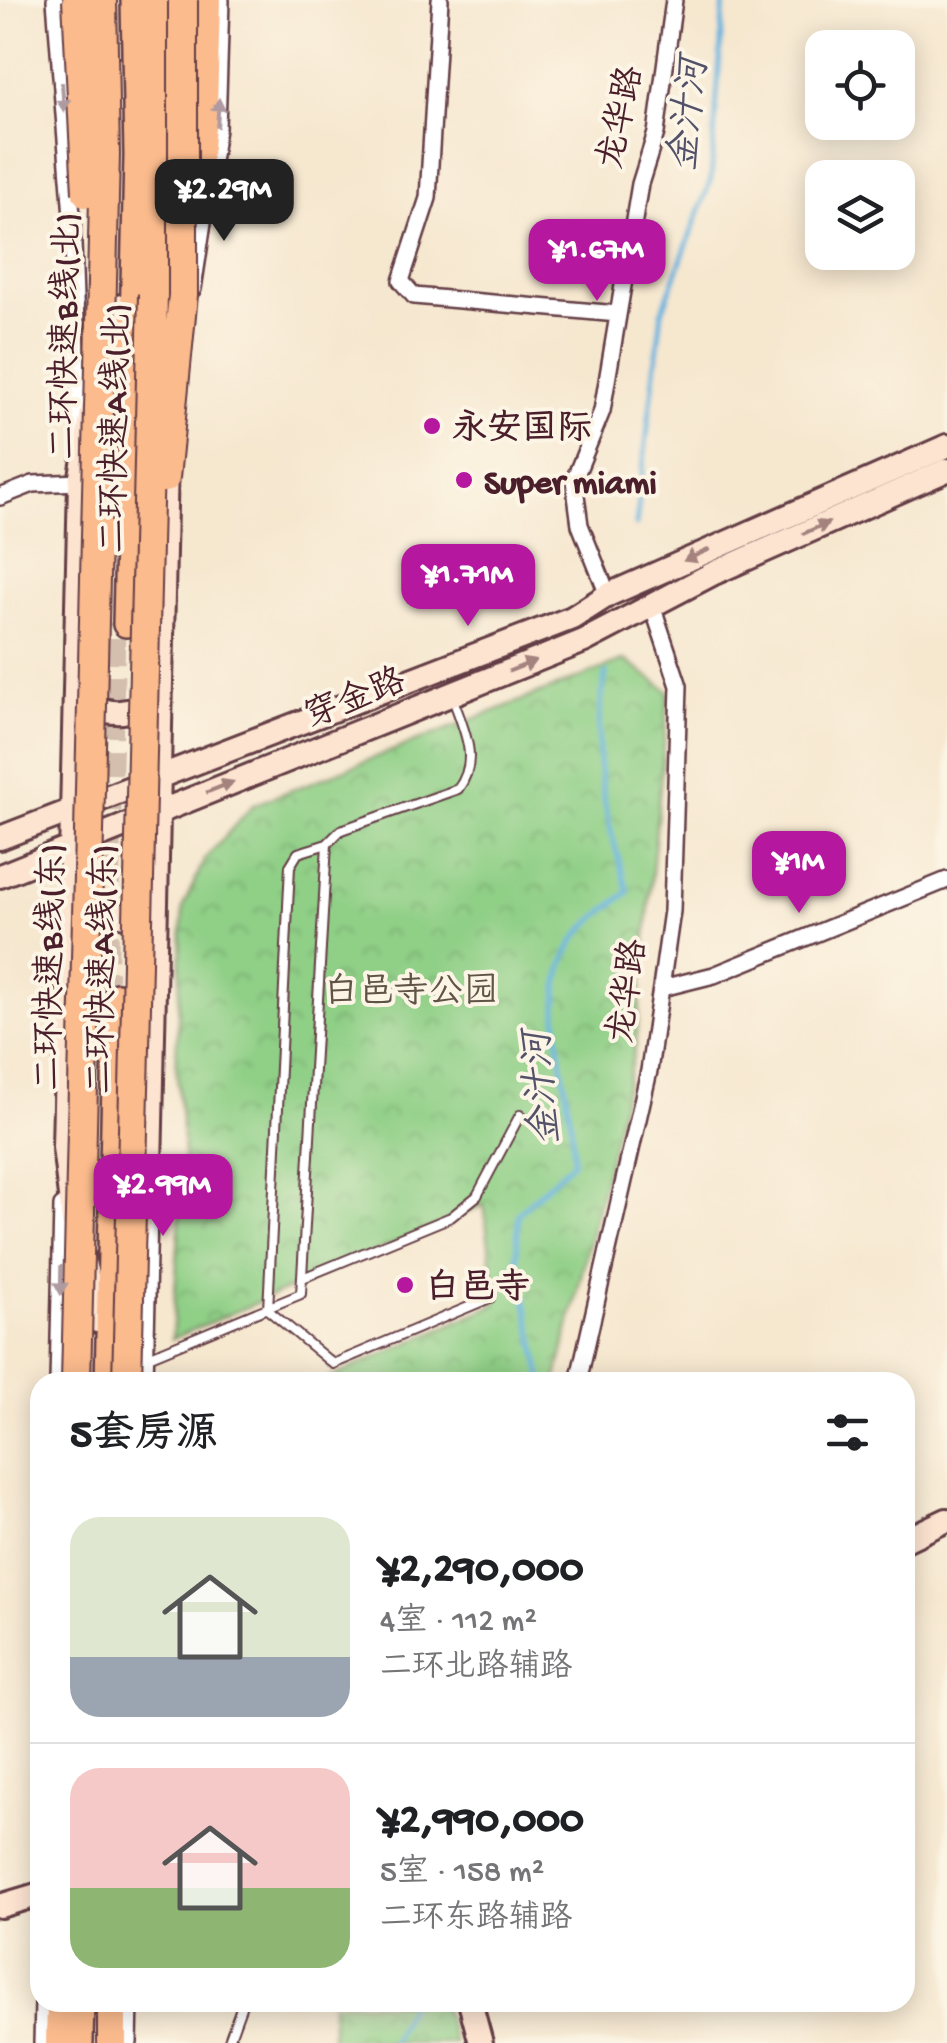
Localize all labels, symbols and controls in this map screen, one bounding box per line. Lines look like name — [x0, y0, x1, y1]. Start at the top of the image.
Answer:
map controls — [805, 30, 915, 270]
button: locate — [805, 30, 915, 140]
water label: 金汁河 — [661, 49, 720, 174]
street label: 龙华路 — [590, 62, 654, 174]
one-way arrow — [56, 82, 72, 114]
one-way arrow — [210, 96, 226, 128]
pin: ¥2.29M — [143, 159, 305, 244]
button: layers — [805, 160, 915, 270]
text: ¥2.29M — [177, 172, 271, 210]
street label: 二环快速B线(北) — [44, 212, 91, 460]
pin: ¥1.67M — [516, 219, 678, 304]
text: ¥1.67M — [551, 232, 643, 270]
street label: 二环快速A线(北) — [94, 302, 141, 554]
place label: 永安国际 — [452, 409, 592, 452]
marker: 永安国际 — [421, 415, 443, 437]
place label: Super miami — [484, 465, 657, 506]
marker: Super miami — [453, 469, 475, 491]
one-way arrow — [801, 520, 831, 536]
pin: ¥1.71M — [387, 544, 549, 629]
one-way arrow — [682, 547, 712, 563]
text: ¥1.71M — [423, 557, 513, 595]
one-way arrow — [507, 658, 537, 674]
street label: 穿金路 — [299, 661, 412, 740]
one-way arrow — [206, 779, 236, 795]
pin: ¥1M — [751, 831, 847, 916]
street label: 二环快速B线(东) — [29, 843, 76, 1091]
street label: 二环快速A线(东) — [81, 843, 128, 1095]
text: ¥1M — [774, 844, 824, 882]
street label: 龙华路 — [601, 937, 658, 1047]
park label: 白邑寺公园 — [323, 972, 499, 1015]
water label: 金汁河 — [515, 1023, 572, 1146]
pin: ¥2.99M — [82, 1154, 244, 1239]
text: ¥2.99M — [116, 1167, 210, 1205]
one-way arrow — [52, 1264, 68, 1296]
place label: 白邑寺 — [425, 1268, 530, 1311]
marker: 白邑寺 — [394, 1274, 416, 1296]
icon: filters — [820, 1405, 875, 1460]
text: 5套房源 — [70, 1413, 218, 1462]
text: ¥2,290,000 — [380, 1547, 583, 1596]
icon: home — [150, 1557, 270, 1677]
text: 4室 · 112 m² — [380, 1604, 537, 1642]
text: 二环北路辅路 — [380, 1650, 572, 1688]
text: ¥2,990,000 — [380, 1798, 584, 1847]
icon: home — [150, 1808, 270, 1928]
text: 5室 · 158 m² — [380, 1855, 544, 1893]
text: 二环东路辅路 — [380, 1901, 572, 1939]

